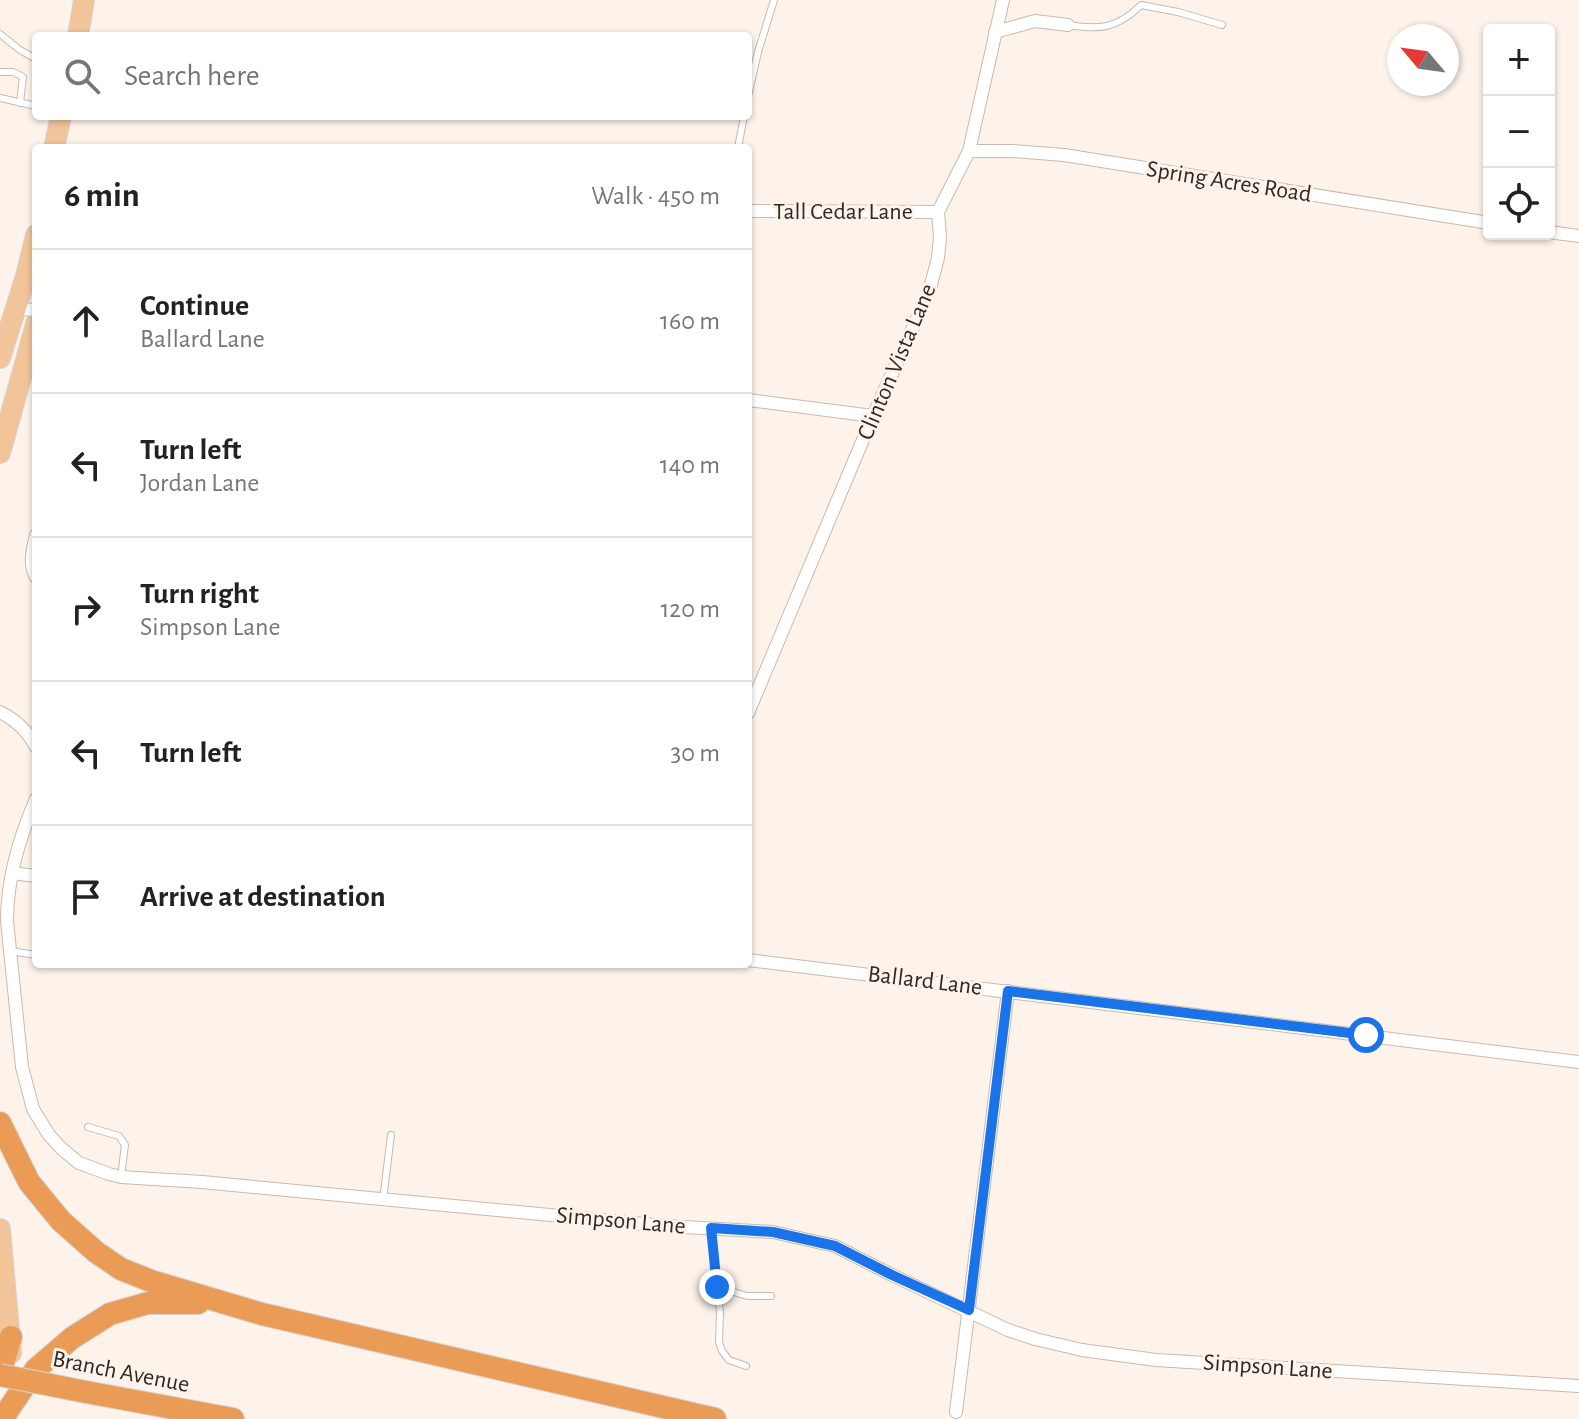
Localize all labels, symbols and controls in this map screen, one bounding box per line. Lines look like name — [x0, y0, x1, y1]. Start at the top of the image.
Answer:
north arrow — [1387, 24, 1459, 96]
map controls — [1483, 24, 1555, 240]
button: + — [1483, 24, 1555, 96]
search box — [32, 32, 752, 120]
icon: search — [60, 54, 104, 98]
text: Search here — [124, 61, 260, 91]
button: − — [1483, 96, 1555, 168]
street label: Spring Acres Road — [1145, 157, 1313, 207]
button: locate — [1483, 168, 1555, 240]
text: 6 min — [64, 179, 140, 213]
text: Walk · 450 m — [591, 183, 720, 209]
street label: Tall Cedar Lane — [773, 200, 913, 224]
street label: Clinton Vista Lane — [853, 280, 941, 444]
text: Continue — [140, 291, 249, 321]
icon: ahead — [64, 299, 108, 343]
text: 160 m — [660, 308, 720, 334]
text: Ballard Lane — [140, 326, 265, 352]
text: Turn left — [140, 435, 241, 465]
icon: left — [64, 443, 108, 487]
text: 140 m — [660, 452, 720, 478]
text: Jordan Lane — [140, 470, 259, 496]
text: Turn right — [140, 579, 259, 609]
icon: right — [64, 587, 108, 631]
text: 120 m — [660, 596, 720, 622]
text: Simpson Lane — [140, 614, 280, 640]
icon: left — [64, 731, 108, 775]
text: Turn left — [140, 738, 241, 768]
text: 30 m — [670, 740, 720, 766]
icon: arrive — [64, 875, 108, 919]
text: Arrive at destination — [140, 882, 386, 912]
street label: Ballard Lane — [866, 962, 984, 1000]
route start — [1348, 1017, 1384, 1053]
street label: Simpson Lane — [555, 1203, 687, 1239]
route end — [699, 1269, 735, 1305]
street label: Branch Avenue — [50, 1347, 192, 1397]
street label: Simpson Lane — [1203, 1351, 1333, 1383]

